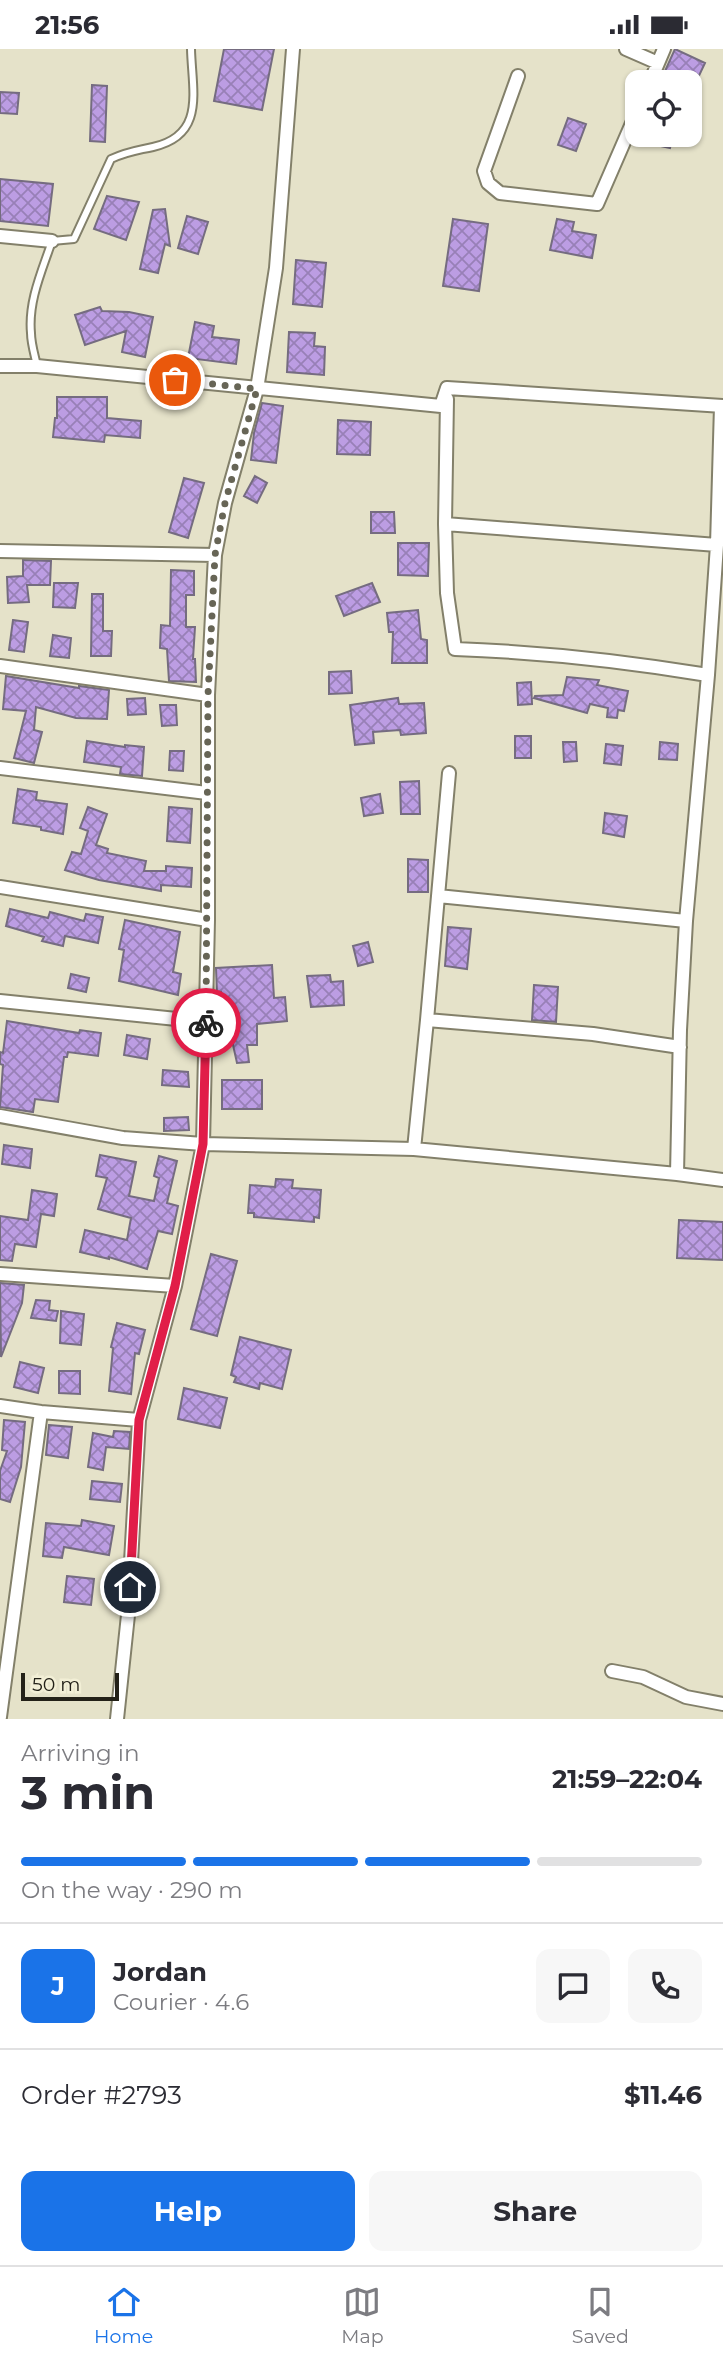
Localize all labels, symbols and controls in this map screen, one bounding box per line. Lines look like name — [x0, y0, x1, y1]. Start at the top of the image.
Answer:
text: 21:56 — [35, 9, 99, 41]
map controls — [625, 70, 702, 147]
button: locate — [625, 70, 702, 147]
pin — [145, 350, 205, 410]
icon: bag — [156, 361, 194, 399]
courier — [171, 988, 241, 1058]
icon: bike — [187, 1004, 225, 1042]
pin — [100, 1557, 160, 1617]
icon: home — [111, 1568, 149, 1606]
scale bar — [21, 1670, 119, 1702]
text: 50 m — [32, 1673, 80, 1696]
text: Arriving in — [21, 1739, 140, 1767]
text: 21:59–22:04 — [552, 1763, 702, 1795]
text: 3 min — [21, 1764, 155, 1821]
text: On the way · 290 m — [21, 1876, 243, 1904]
button: chat — [536, 1949, 610, 2023]
button: phone — [628, 1949, 702, 2023]
text: Jordan — [113, 1956, 207, 1988]
text: J — [51, 1970, 65, 2002]
text: Courier · 4.6 — [113, 1988, 249, 2016]
text: Order #2793 — [21, 2079, 182, 2111]
text: $11.46 — [624, 2079, 702, 2111]
button: Help — [21, 2171, 355, 2251]
button: Share — [369, 2171, 702, 2251]
tab: Home — [94, 2283, 153, 2348]
tab: Map — [341, 2283, 384, 2348]
tab: Saved — [572, 2283, 629, 2348]

